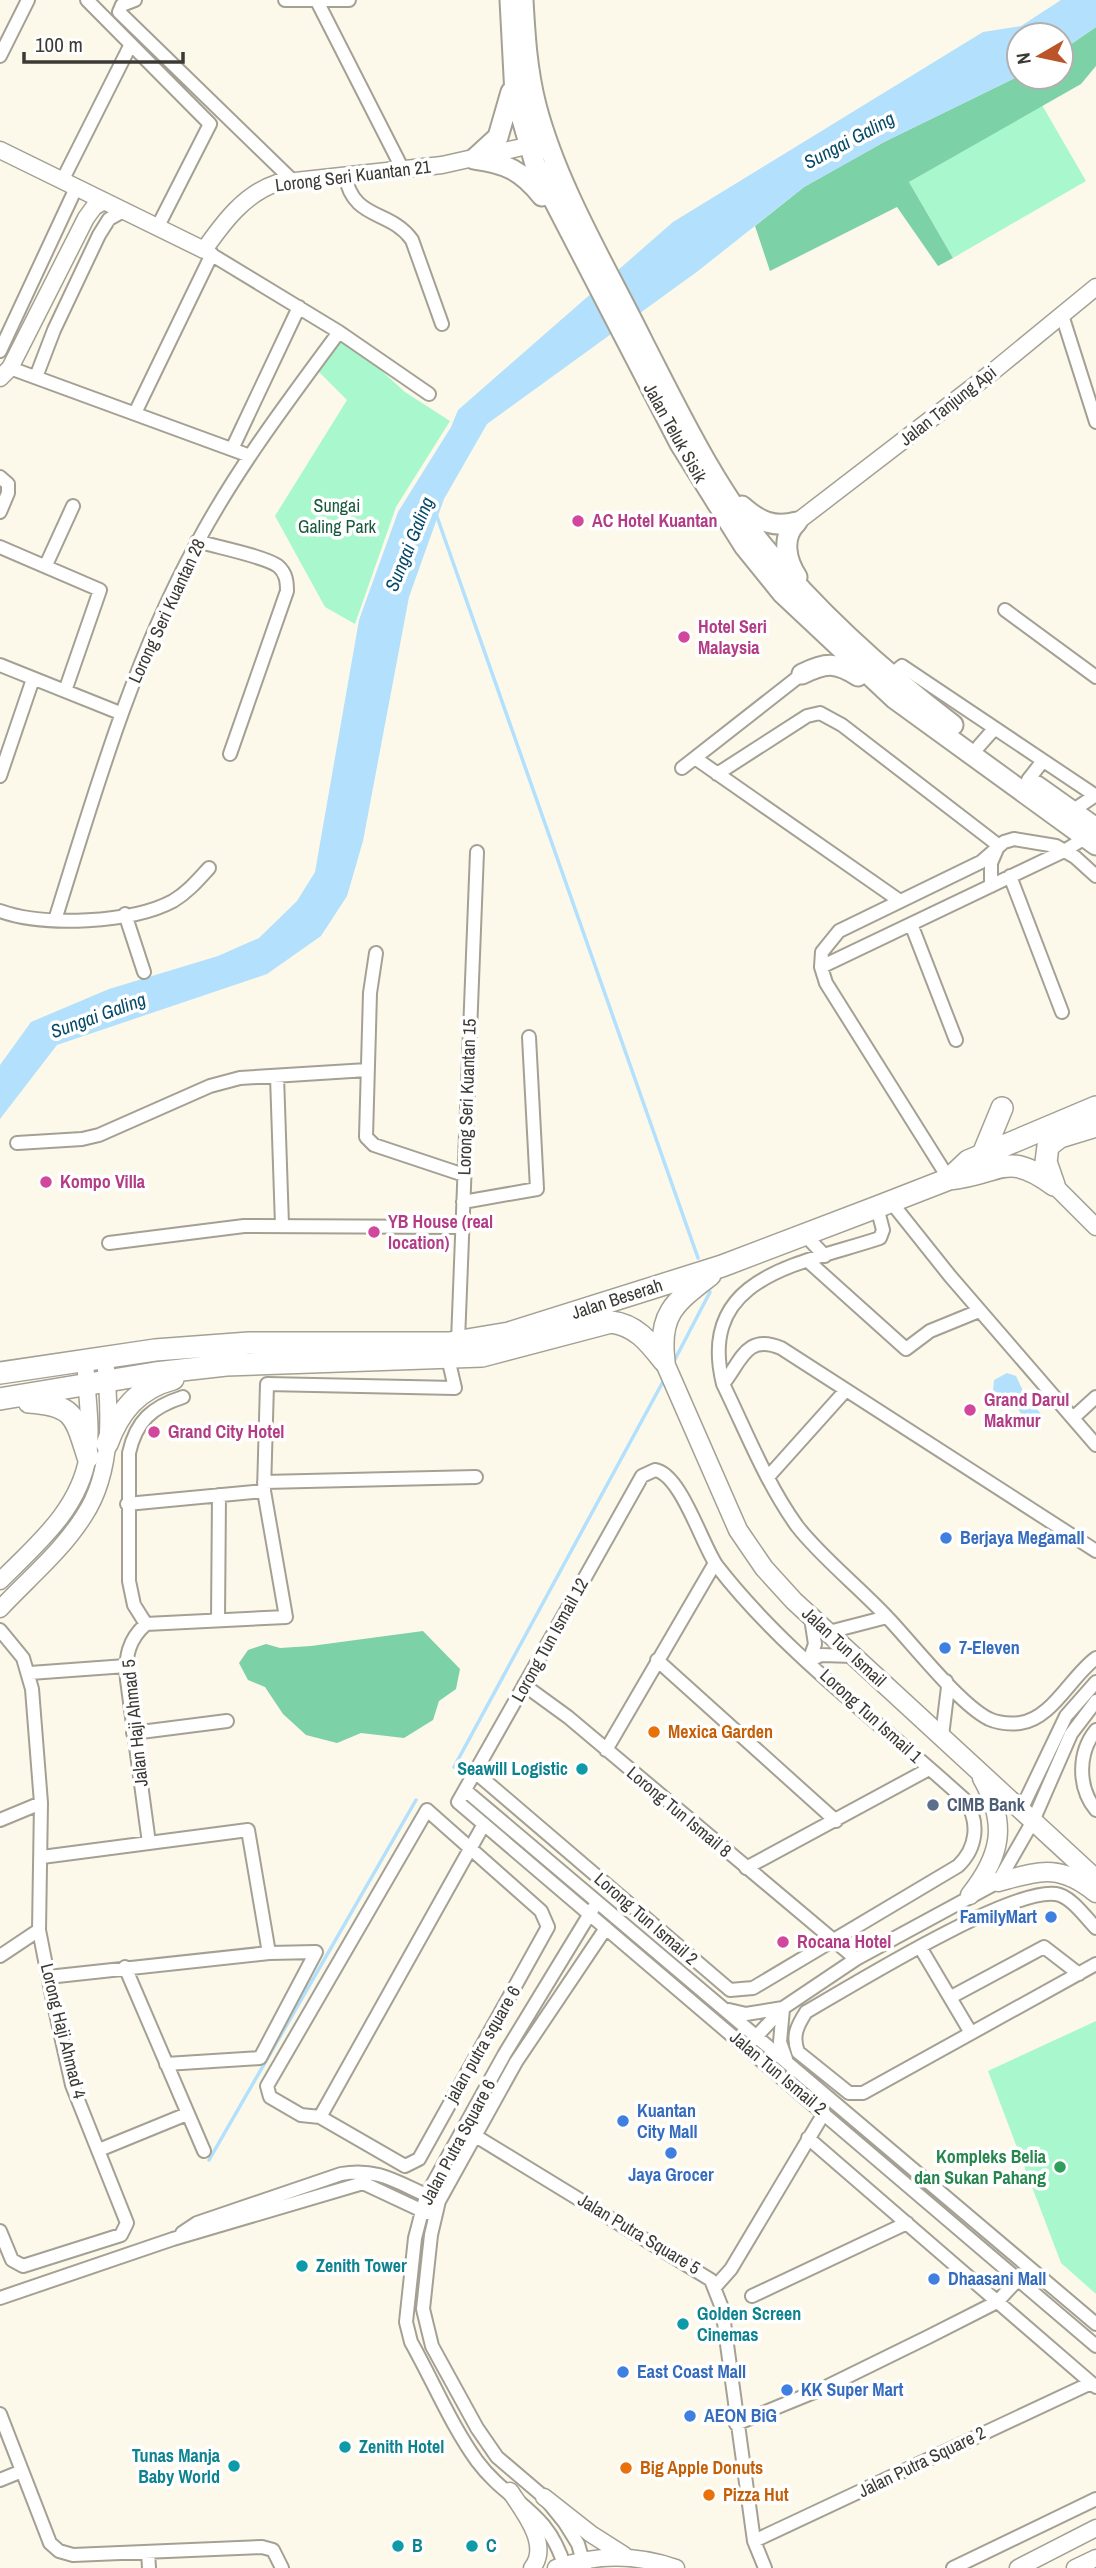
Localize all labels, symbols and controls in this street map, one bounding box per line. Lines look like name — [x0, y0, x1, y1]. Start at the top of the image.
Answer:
scale bar — [24, 21, 184, 65]
north arrow — [1005, 21, 1075, 91]
text: 100 m — [35, 30, 83, 59]
text: N — [1009, 51, 1037, 66]
water label: Sungai Galing — [799, 105, 899, 175]
street label: Lorong Seri Kuantan 21 — [274, 153, 433, 197]
street label: Jalan Tanjung Api — [894, 360, 1001, 451]
street label: Jalan Teluk Sisik — [638, 378, 713, 488]
park label: Sungai Galing Park — [298, 493, 377, 539]
water label: Sungai Galing — [378, 493, 440, 595]
place label: AC Hotel Kuantan — [592, 508, 717, 533]
marker: AC Hotel Kuantan — [570, 513, 586, 529]
street label: Lorong Seri Kuantan 28 — [122, 534, 211, 687]
place label: Hotel Seri Malaysia — [698, 614, 767, 660]
marker: Hotel Seri Malaysia — [676, 629, 692, 645]
water label: Sungai Galing — [47, 986, 150, 1044]
street label: Lorong Seri Kuantan 15 — [451, 1018, 482, 1176]
place label: Kompo Villa — [60, 1169, 146, 1194]
marker: Kompo Villa — [38, 1174, 54, 1190]
place label: YB House (real location) — [388, 1209, 493, 1255]
marker: YB House (real location) — [366, 1224, 382, 1240]
street label: Jalan Beserah — [568, 1272, 666, 1325]
place label: Grand Darul Makmur — [984, 1387, 1069, 1433]
marker: Grand Darul Makmur — [962, 1402, 978, 1418]
place label: Grand City Hotel — [168, 1419, 284, 1444]
marker: Grand City Hotel — [146, 1424, 162, 1440]
place label: Berjaya Megamall — [960, 1525, 1085, 1550]
marker: Berjaya Megamall — [938, 1530, 954, 1546]
street label: Lorong Tun Ismail 12 — [505, 1573, 594, 1706]
street label: Jalan Tun Ismail — [797, 1601, 892, 1692]
place label: 7-Eleven — [959, 1635, 1020, 1660]
marker: 7-Eleven — [937, 1640, 953, 1656]
street label: Jalan Haji Ahmad 5 — [115, 1658, 154, 1788]
street label: Lorong Tun Ismail 1 — [815, 1663, 929, 1769]
place label: Mexica Garden — [668, 1719, 773, 1744]
marker: Mexica Garden — [646, 1724, 662, 1740]
place label: Seawill Logistic — [457, 1756, 568, 1781]
street label: Lorong Tun Ismail 8 — [622, 1760, 737, 1863]
marker: Seawill Logistic — [574, 1761, 590, 1777]
place label: CIMB Bank — [947, 1792, 1026, 1817]
marker: CIMB Bank — [925, 1797, 941, 1813]
street label: Lorong Tun Ismail 2 — [589, 1867, 703, 1971]
place label: FamilyMart — [960, 1904, 1037, 1929]
marker: FamilyMart — [1043, 1909, 1059, 1925]
place label: Rocana Hotel — [797, 1929, 891, 1954]
marker: Rocana Hotel — [775, 1934, 791, 1950]
street label: Lorong Haji Ahmad 4 — [35, 1961, 92, 2101]
street label: jalan putra square 6 — [439, 1981, 526, 2107]
street label: Jalan Tun Ismail 2 — [725, 2025, 832, 2120]
street label: Jalan Putra Square 6 — [414, 2075, 501, 2209]
place label: Kuantan City Mall — [637, 2098, 698, 2144]
marker: Kuantan City Mall — [615, 2113, 631, 2129]
place label: Kompleks Belia dan Sukan Pahang — [914, 2144, 1047, 2190]
marker: Jaya Grocer — [663, 2145, 679, 2161]
marker: Kompleks Belia dan Sukan Pahang — [1052, 2159, 1068, 2175]
place label: Jaya Grocer — [628, 2162, 714, 2187]
street label: Jalan Putra Square 5 — [573, 2187, 705, 2280]
place label: Zenith Tower — [316, 2253, 407, 2278]
marker: Zenith Tower — [294, 2258, 310, 2274]
place label: Dhaasani Mall — [948, 2266, 1046, 2291]
marker: Dhaasani Mall — [926, 2271, 942, 2287]
place label: Golden Screen Cinemas — [697, 2301, 801, 2347]
marker: Golden Screen Cinemas — [675, 2316, 691, 2332]
place label: East Coast Mall — [637, 2359, 746, 2384]
marker: East Coast Mall — [615, 2364, 631, 2380]
place label: KK Super Mart — [801, 2377, 904, 2402]
marker: KK Super Mart — [779, 2382, 795, 2398]
place label: AEON BiG — [704, 2403, 777, 2428]
marker: AEON BiG — [682, 2408, 698, 2424]
street label: Jalan Putra Square 2 — [854, 2420, 990, 2503]
place label: Zenith Hotel — [359, 2434, 444, 2459]
marker: Zenith Hotel — [337, 2439, 353, 2455]
place label: Tunas Manja Baby World — [132, 2443, 221, 2489]
place label: Big Apple Donuts — [640, 2455, 763, 2480]
marker: Tunas Manja Baby World — [226, 2458, 242, 2474]
marker: Big Apple Donuts — [618, 2460, 634, 2476]
place label: Pizza Hut — [723, 2482, 789, 2507]
marker: Pizza Hut — [701, 2487, 717, 2503]
place label: B — [412, 2533, 423, 2558]
place label: C — [486, 2533, 497, 2558]
marker: B — [390, 2538, 406, 2554]
marker: C — [464, 2538, 480, 2554]

